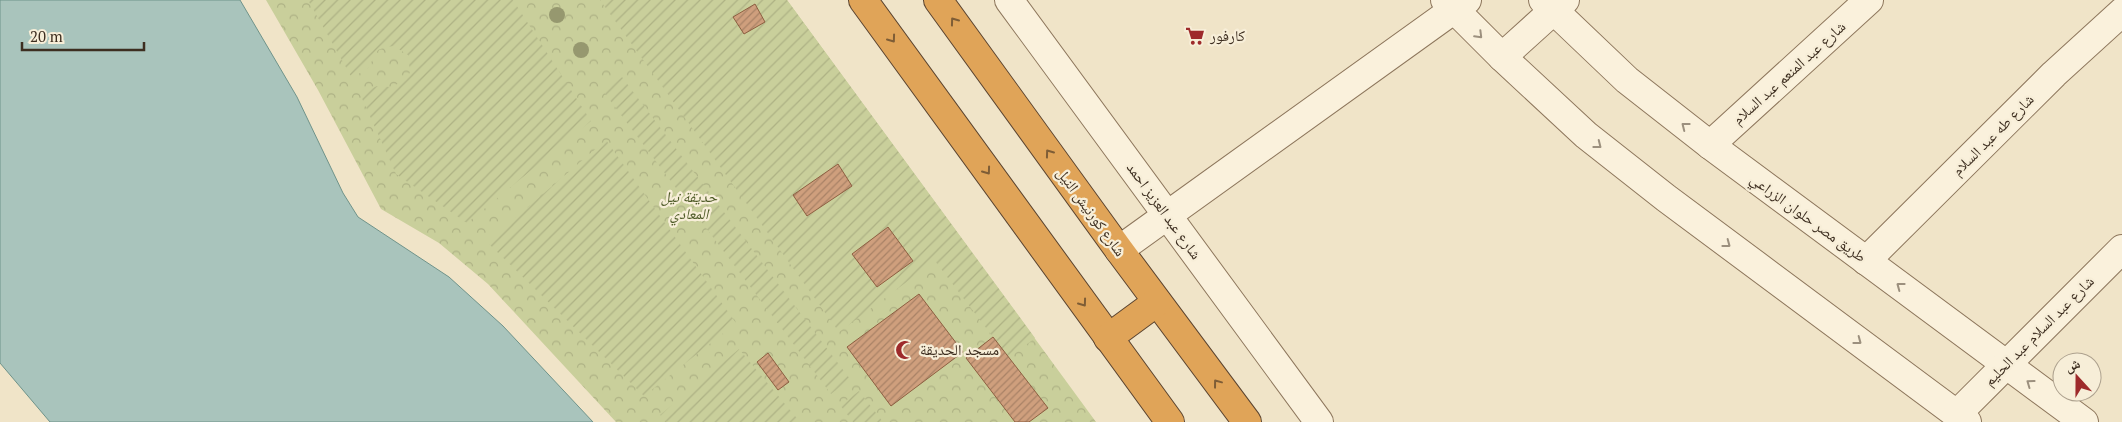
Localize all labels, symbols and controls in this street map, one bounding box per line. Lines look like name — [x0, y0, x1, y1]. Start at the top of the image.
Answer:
street label: شارع عبد المنعم عبد السلام — [1727, 16, 1850, 129]
one-way arrow — [951, 17, 960, 27]
scale bar — [22, 20, 145, 52]
supermarket icon: كارفور — [1184, 25, 1206, 47]
place label: كارفور — [1209, 25, 1245, 45]
text: 20 m — [30, 26, 63, 46]
one-way arrow — [1473, 29, 1482, 38]
one-way arrow — [886, 34, 895, 43]
street label: شارع طه عبد السلام — [1947, 89, 2038, 180]
one-way arrow — [1682, 123, 1691, 132]
one-way arrow — [1592, 140, 1601, 148]
one-way arrow — [1046, 149, 1055, 159]
street label: شارع عبد العزيز احمد — [1122, 158, 1207, 264]
street label: شارع كورنيش النيل — [1052, 163, 1131, 260]
one-way arrow — [982, 165, 990, 174]
street label: طريق مصر حلوان الزراعي — [1745, 168, 1871, 268]
park label: حديقة نيل المعادي — [661, 186, 718, 226]
one-way arrow — [1721, 238, 1731, 247]
street label: شارع عبد السلام عبد الحليم — [1980, 272, 2098, 390]
one-way arrow — [1897, 283, 1906, 291]
one-way arrow — [1077, 297, 1086, 306]
one-way arrow — [1852, 335, 1861, 343]
mosque icon: مسجد الحديقة — [894, 339, 916, 361]
place label: مسجد الحديقة — [920, 339, 999, 359]
north arrow — [2052, 352, 2102, 402]
one-way arrow — [1215, 380, 1223, 389]
one-way arrow — [2026, 380, 2036, 389]

